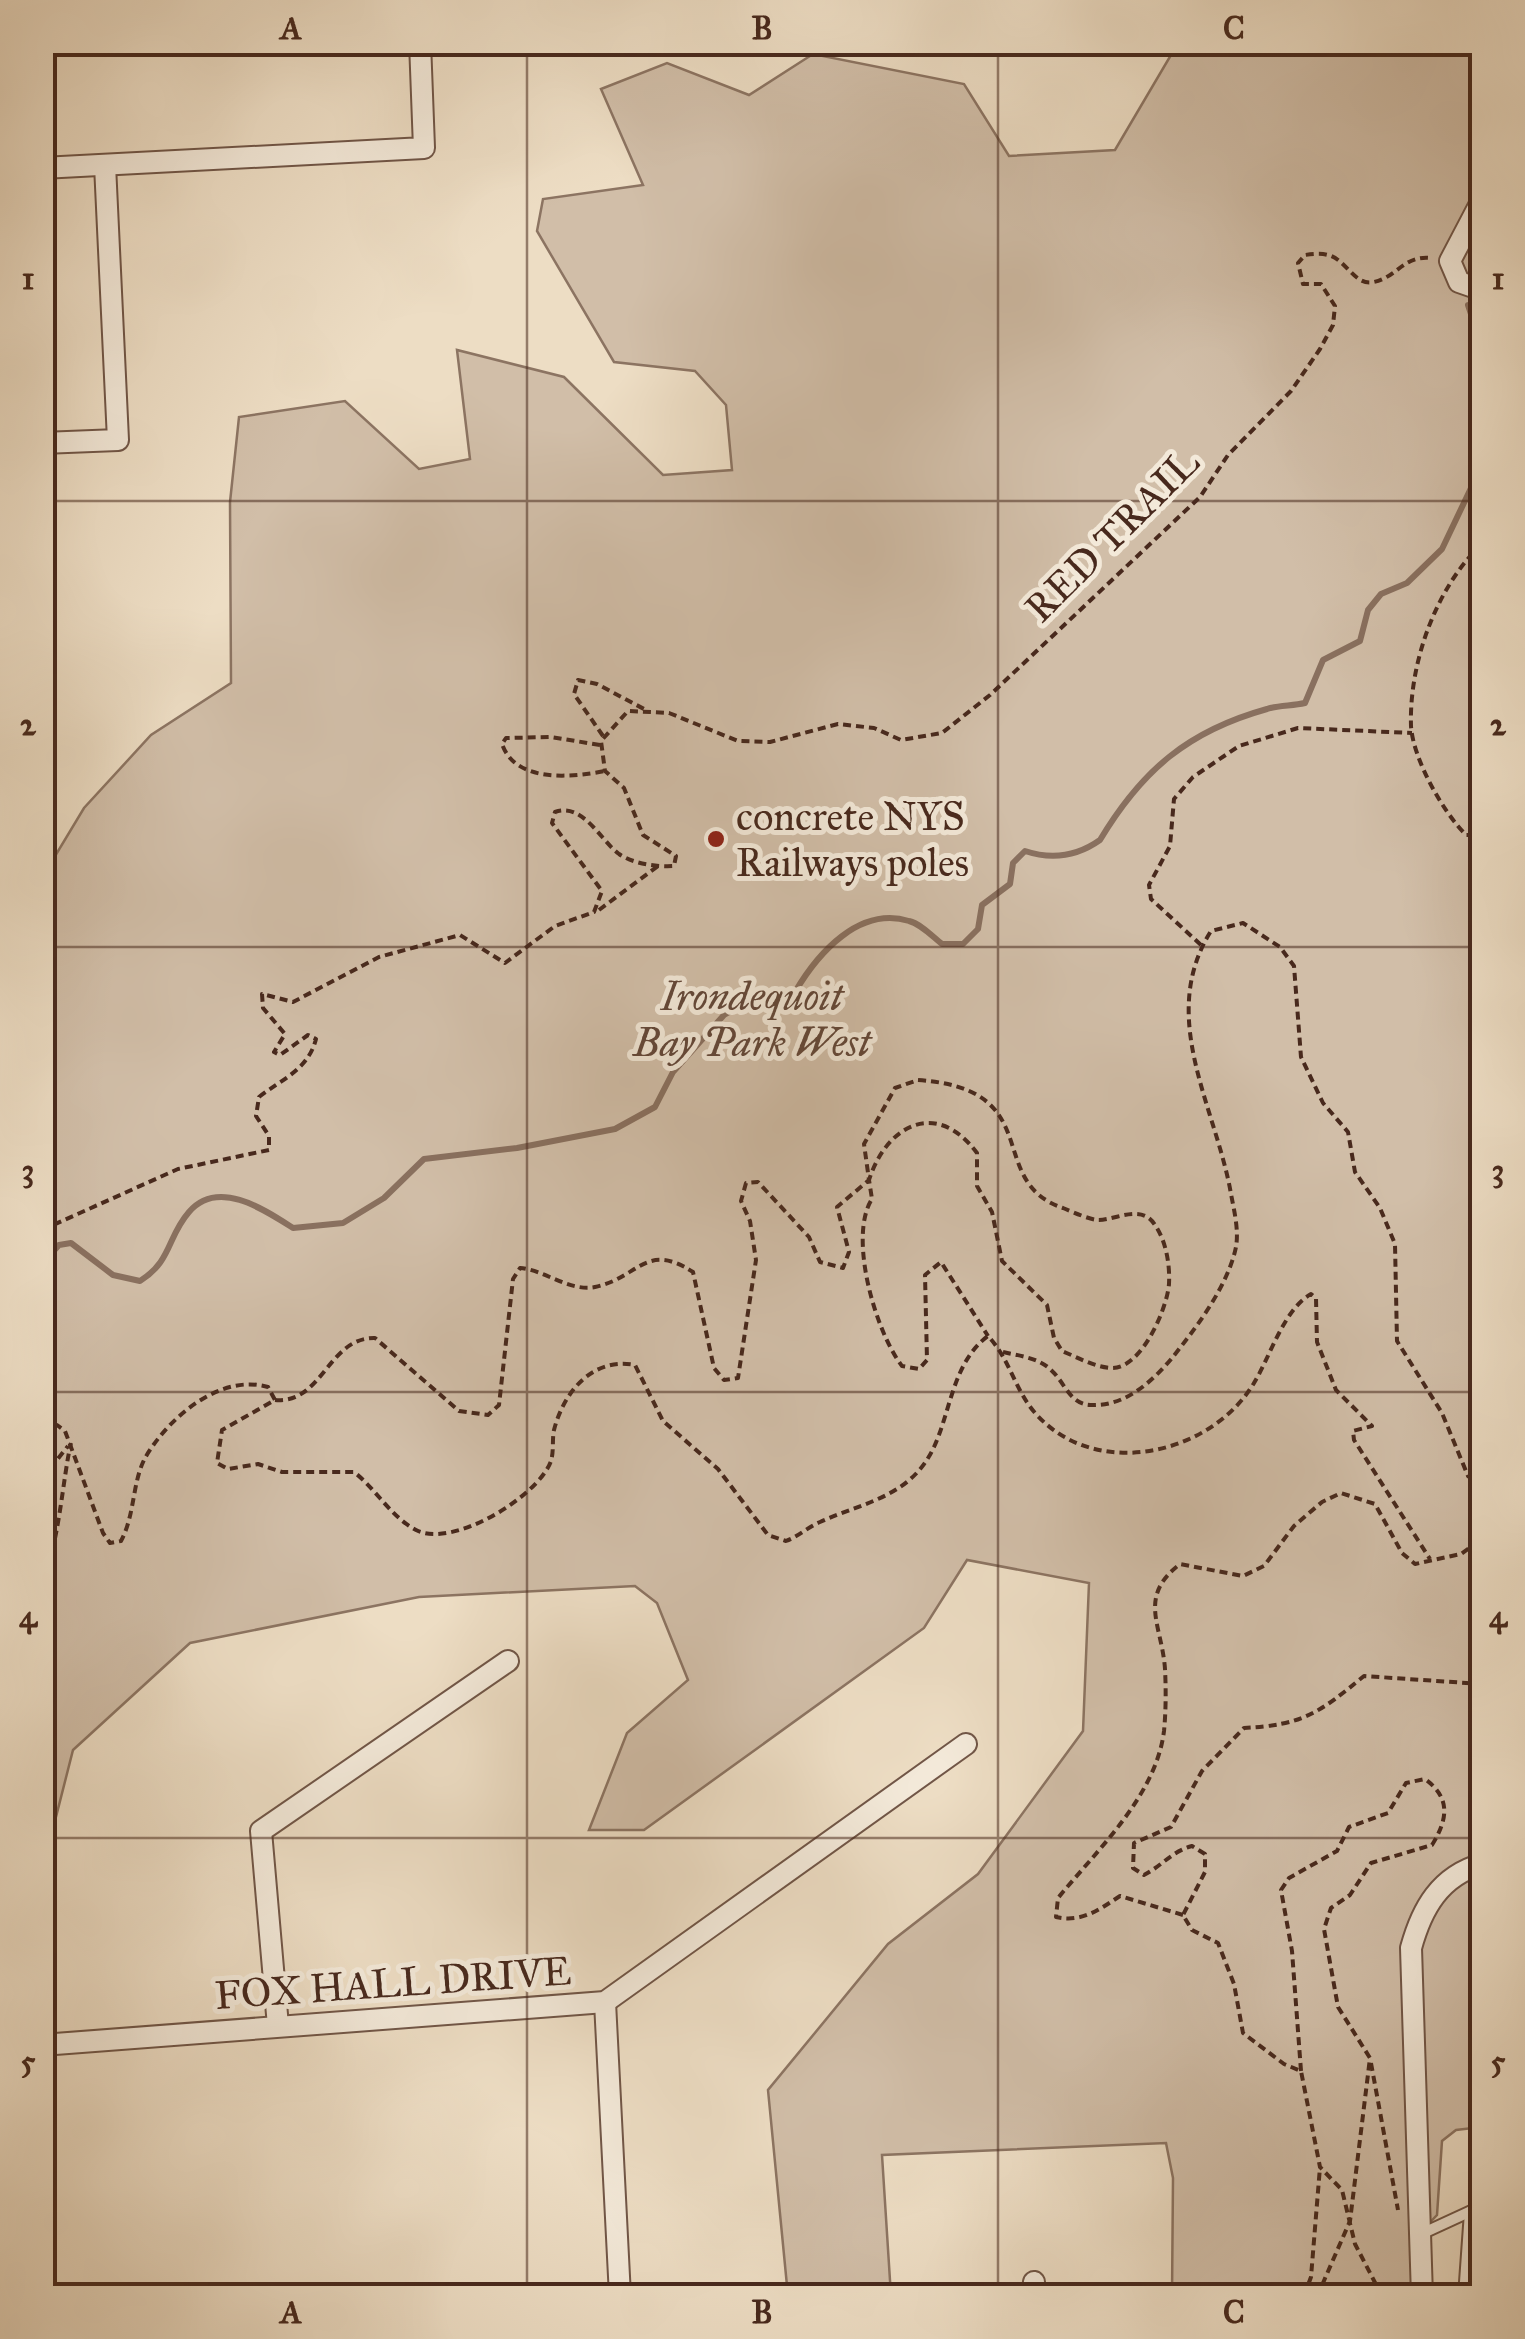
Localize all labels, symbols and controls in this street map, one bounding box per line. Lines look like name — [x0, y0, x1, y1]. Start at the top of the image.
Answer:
text: A — [278, 9, 302, 48]
text: B — [751, 9, 773, 48]
text: C — [1223, 9, 1245, 48]
text: 1 — [22, 259, 35, 298]
text: 1 — [1492, 259, 1505, 298]
street label: RED TRAIL — [1015, 437, 1210, 632]
text: 2 — [20, 705, 37, 744]
text: 2 — [1490, 705, 1507, 744]
place label: concrete NYS Railways poles — [736, 792, 969, 887]
marker: concrete NYS Railways poles — [705, 828, 727, 850]
park label: Irondequoit Bay Park West — [631, 972, 873, 1067]
text: 3 — [22, 1151, 34, 1190]
text: 3 — [1492, 1151, 1504, 1190]
text: 4 — [19, 1597, 38, 1636]
text: 4 — [1489, 1597, 1508, 1636]
street label: FOX HALL DRIVE — [213, 1946, 573, 2020]
text: 5 — [21, 2042, 36, 2081]
text: 5 — [1491, 2042, 1506, 2081]
text: A — [278, 2293, 302, 2332]
text: B — [751, 2293, 773, 2332]
text: C — [1223, 2293, 1245, 2332]

